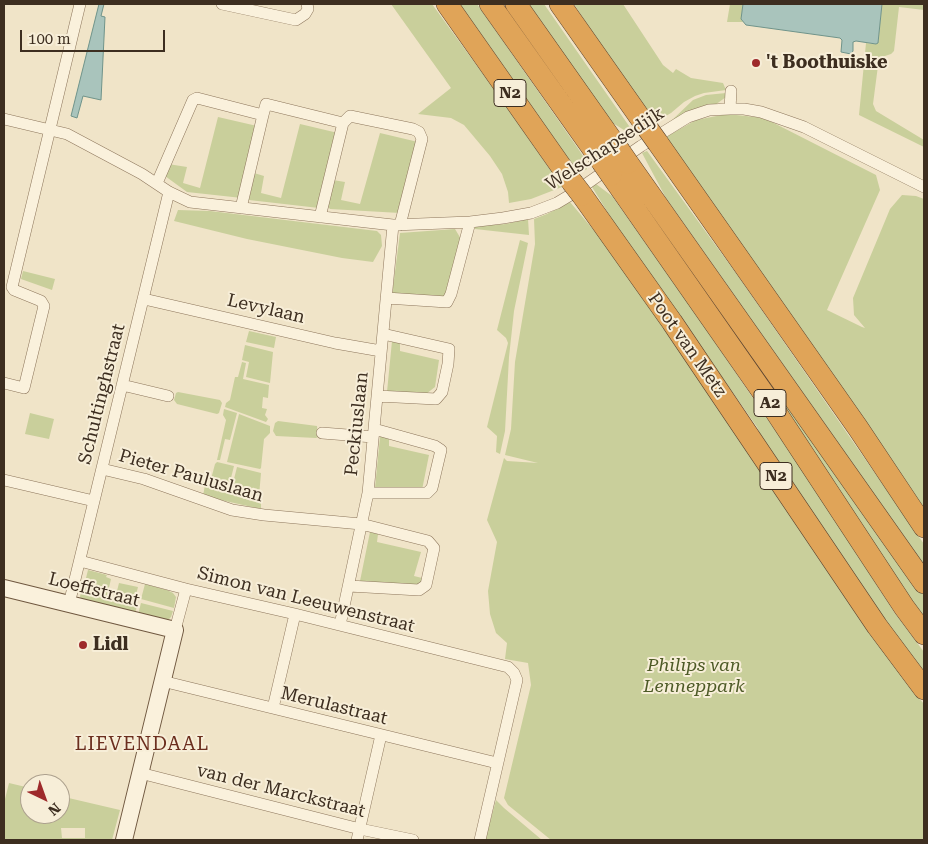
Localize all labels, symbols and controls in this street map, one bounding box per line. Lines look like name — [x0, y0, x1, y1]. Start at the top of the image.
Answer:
scale bar — [22, 20, 168, 52]
text: 100 m — [28, 30, 71, 48]
place label: 't Boothuiske — [766, 52, 888, 74]
marker: 't Boothuiske — [750, 57, 762, 69]
road number: N2 — [494, 80, 526, 106]
street label: Welschapsedijk — [542, 103, 668, 195]
street label: Poot van Metz — [643, 289, 731, 401]
street label: Levylaan — [225, 290, 307, 328]
street label: Schultinghstraat — [74, 321, 130, 467]
street label: Peckiuslaan — [341, 371, 373, 477]
road number: A2 — [754, 389, 786, 416]
street label: Pieter Pauluslaan — [116, 445, 266, 507]
road number: N2 — [760, 462, 792, 490]
street label: Simon van Leeuwenstraat — [195, 563, 417, 637]
street label: Loeffstraat — [46, 568, 142, 612]
place label: Lidl — [93, 634, 128, 656]
marker: Lidl — [77, 639, 89, 651]
park label: Philips van Lenneppark — [643, 655, 745, 698]
street label: Merulastraat — [278, 682, 390, 730]
district label: LIEVENDAAL — [73, 733, 211, 755]
street label: van der Marckstraat — [194, 760, 368, 822]
north arrow — [20, 774, 70, 824]
text: N — [45, 800, 64, 819]

